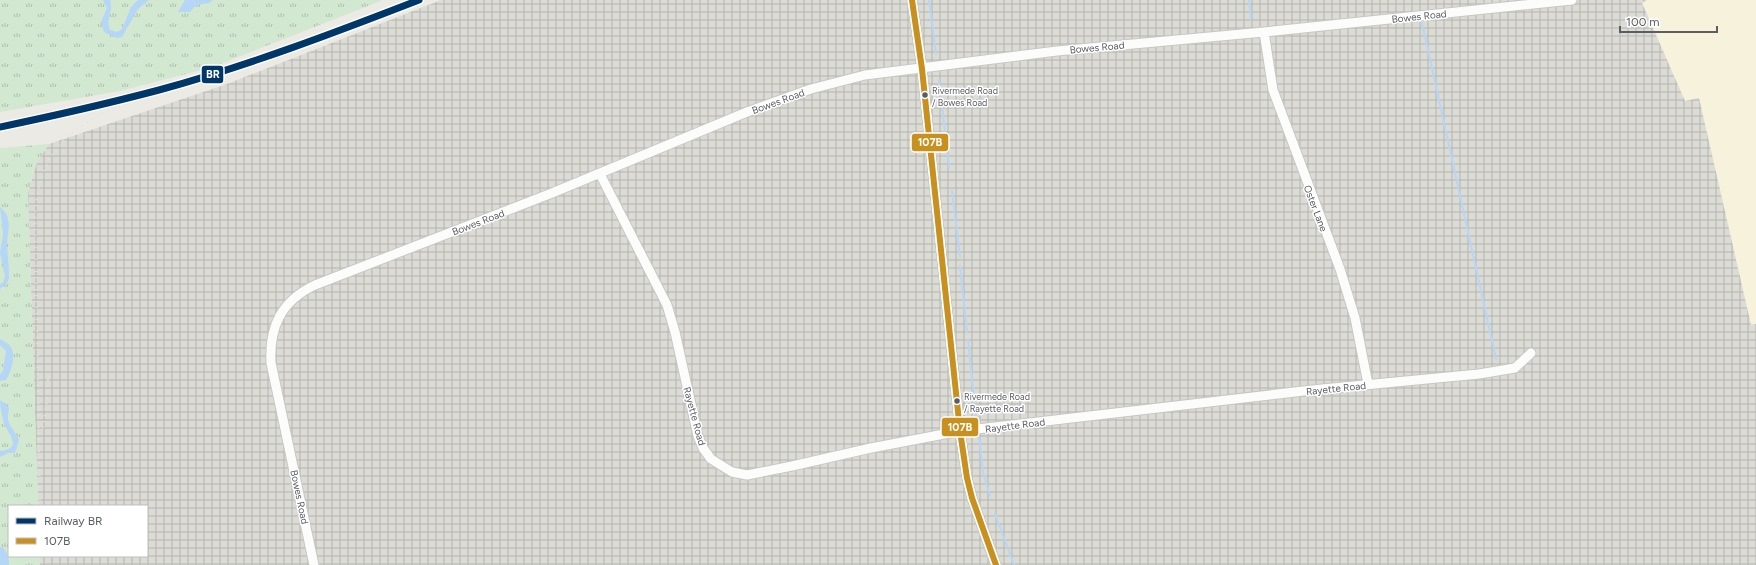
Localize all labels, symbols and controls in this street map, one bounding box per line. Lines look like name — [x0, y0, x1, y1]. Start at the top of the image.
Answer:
street label: Bowes Road — [1391, 7, 1447, 26]
scale bar — [1620, 8, 1717, 34]
text: 100 m — [1626, 15, 1660, 29]
street label: Bowes Road — [1069, 39, 1125, 56]
line badge: BR — [201, 65, 224, 84]
text: BR — [206, 68, 220, 81]
place label: Rivermede Road / Bowes Road — [932, 85, 998, 108]
street label: Bowes Road — [750, 86, 806, 117]
marker: Rivermede Road / Bowes Road — [920, 90, 930, 100]
line badge: 107B — [911, 133, 949, 152]
text: 107B — [918, 136, 943, 149]
street label: Oster Lane — [1301, 183, 1331, 234]
street label: Bowes Road — [450, 206, 506, 238]
street label: Rayette Road — [1305, 379, 1367, 398]
street label: Rayette Road — [680, 385, 709, 447]
place label: Rivermede Road / Rayette Road — [964, 391, 1030, 414]
marker: Rivermede Road / Rayette Road — [952, 396, 962, 406]
street label: Rayette Road — [984, 415, 1046, 436]
line badge: 107B — [941, 417, 979, 437]
text: 107B — [948, 421, 973, 434]
street label: Bowes Road — [287, 469, 312, 526]
legend — [8, 505, 148, 557]
text: Railway BR — [44, 514, 102, 528]
text: 107B — [44, 534, 70, 548]

